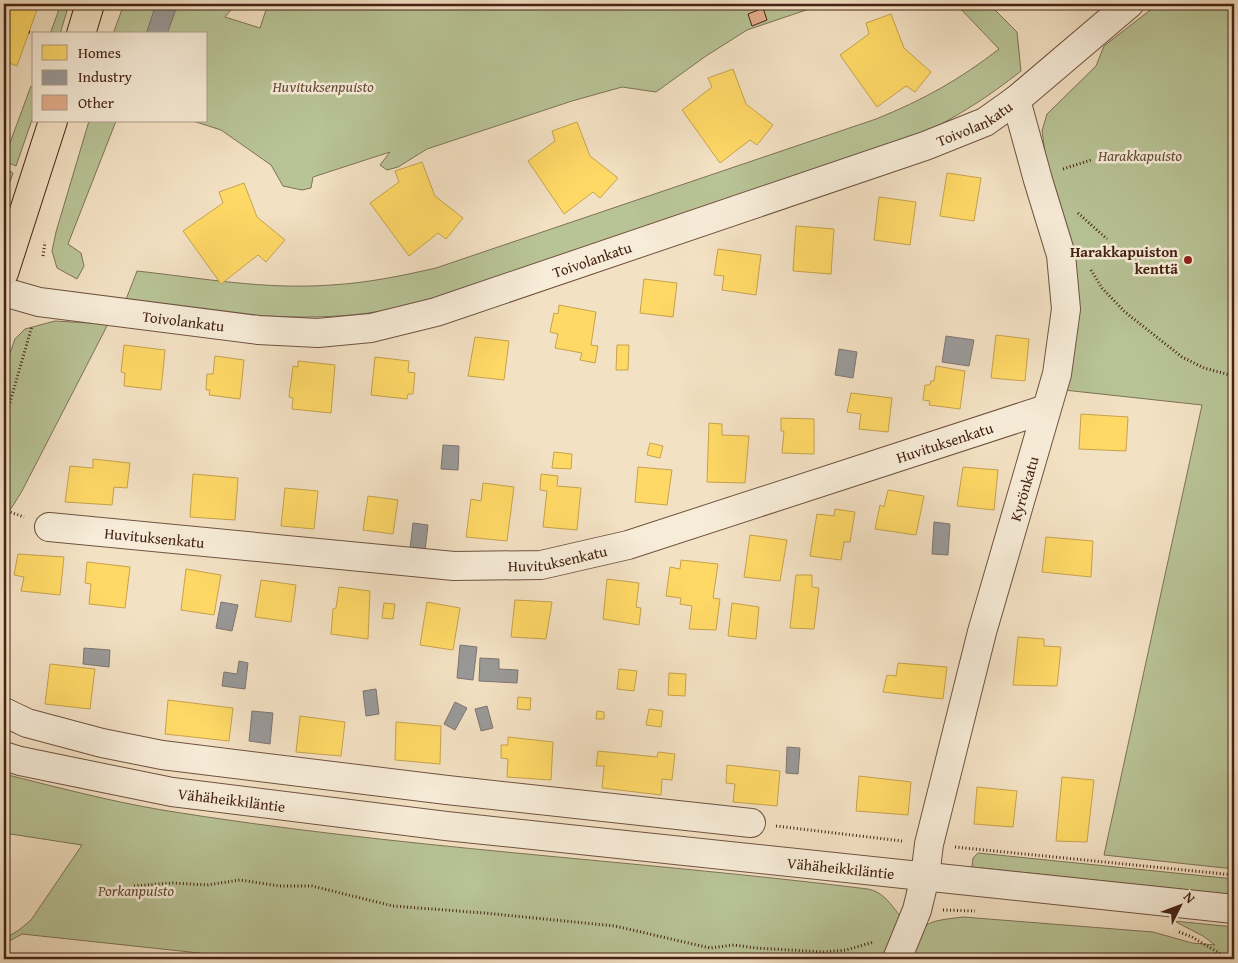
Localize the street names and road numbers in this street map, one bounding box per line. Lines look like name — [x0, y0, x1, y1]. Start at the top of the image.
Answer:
street label: Toivolankatu — [933, 95, 1017, 151]
street label: Toivolankatu — [549, 236, 635, 282]
street label: Toivolankatu — [141, 305, 227, 336]
street label: Huvituksenkatu — [894, 416, 996, 468]
street label: Kyrönkatu — [1004, 453, 1043, 524]
street label: Huvituksenkatu — [104, 522, 206, 553]
street label: Huvituksenkatu — [508, 539, 610, 576]
street label: Vähäheikkiläntie — [177, 782, 287, 816]
street label: Vähäheikkiläntie — [786, 851, 896, 884]

